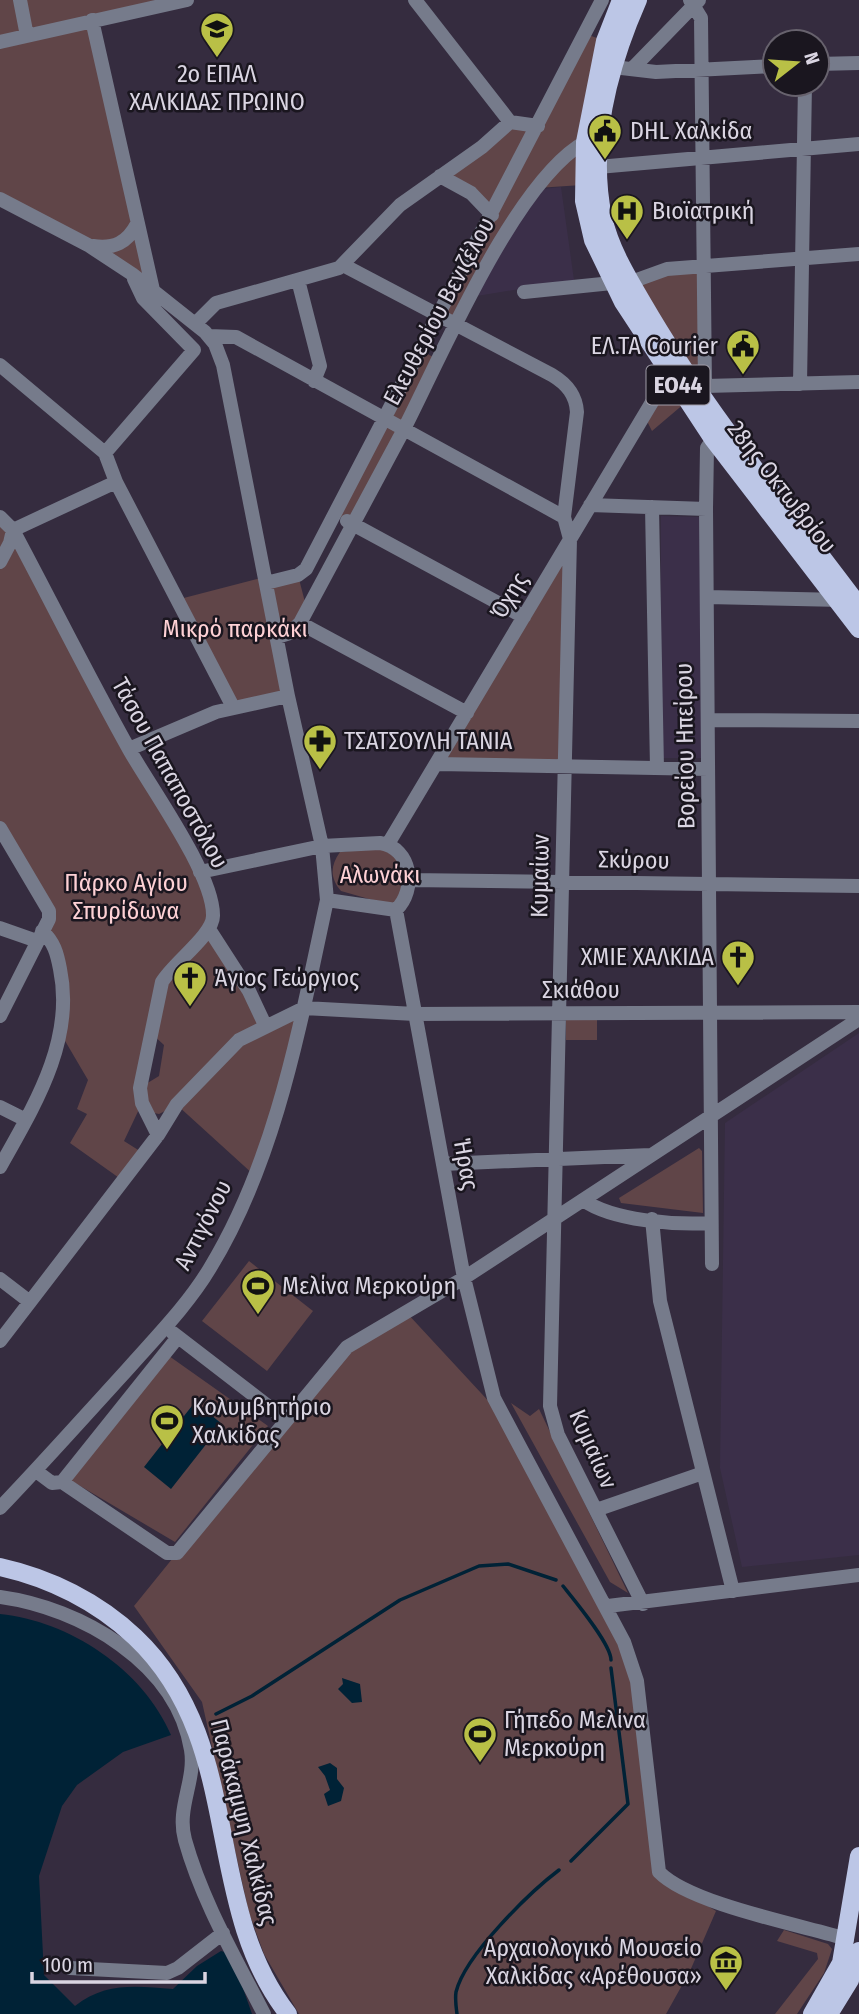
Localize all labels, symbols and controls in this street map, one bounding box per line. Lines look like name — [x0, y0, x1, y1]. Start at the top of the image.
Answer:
school or university icon: 2ο ΕΠΑΛ ΧΑΛΚΙΔΑΣ ΠΡΩΙΝΟ — [198, 10, 236, 59]
north arrow — [761, 28, 831, 98]
text: N — [799, 49, 824, 67]
place label: 2ο ΕΠΑΛ ΧΑΛΚΙΔΑΣ ΠΡΩΙΝΟ — [129, 60, 305, 116]
public building icon: DHL Χαλκίδα — [586, 112, 624, 161]
place label: DHL Χαλκίδα — [630, 117, 752, 145]
hospital icon: Βιοϊατρική — [608, 192, 646, 241]
place label: Βιοϊατρική — [652, 197, 754, 225]
street label: Ελευθερίου Βενιζέλου — [378, 212, 500, 410]
public building icon: ΕΛ.ΤΑ Courier — [724, 327, 762, 376]
place label: ΕΛ.ΤΑ Courier — [591, 332, 719, 360]
road number: ΕΟ44 — [646, 366, 710, 404]
street label: 28ης Οκτωβρίου — [722, 415, 842, 559]
street label: Όχης — [484, 568, 534, 624]
park label: Μικρό παρκάκι — [163, 615, 307, 643]
street label: Βορείου Ηπείρου — [670, 663, 700, 829]
street label: Τάσου Παπαποστόλου — [106, 673, 234, 873]
pharmacy icon: ΤΣΑΤΣΟΥΛΗ ΤΑΝΙΑ — [301, 722, 339, 771]
place label: ΤΣΑΤΣΟΥΛΗ ΤΑΝΙΑ — [344, 727, 513, 755]
street label: Κυμαίων — [525, 833, 555, 918]
street label: Σκύρου — [598, 845, 670, 875]
park label: Αλωνάκι — [340, 861, 420, 889]
park label: Πάρκο Αγίου Σπυρίδωνα — [64, 869, 188, 925]
church icon: ΧΜΙΕ ΧΑΛΚΙΔΑ — [719, 938, 757, 987]
place label: ΧΜΙΕ ΧΑΛΚΙΔΑ — [581, 943, 714, 971]
church icon: Άγιος Γεώργιος — [171, 959, 209, 1008]
place label: Άγιος Γεώργιος — [214, 964, 359, 992]
street label: Σκιάθου — [542, 976, 620, 1004]
street label: Ήρας — [448, 1136, 484, 1192]
street label: Αντιγόνου — [168, 1175, 238, 1275]
sports icon: Μελίνα Μερκούρη — [239, 1267, 277, 1316]
place label: Μελίνα Μερκούρη — [282, 1272, 456, 1300]
place label: Κολυμβητήριο Χαλκίδας — [192, 1393, 332, 1449]
sports icon: Κολυμβητήριο Χαλκίδας — [148, 1402, 186, 1451]
street label: Κυμαίων — [563, 1405, 623, 1493]
place label: Γήπεδο Μελίνα Μερκούρη — [504, 1706, 646, 1762]
sports icon: Γήπεδο Μελίνα Μερκούρη — [461, 1715, 499, 1764]
street label: Παράκαμψη Χαλκίδας — [205, 1716, 283, 1928]
place label: Αρχαιολογικό Μουσείο Χαλκίδας «Αρέθουσα» — [484, 1934, 702, 1990]
scale bar — [32, 1940, 205, 1984]
museum icon: Αρχαιολογικό Μουσείο Χαλκίδας «Αρέθουσα» — [707, 1943, 745, 1992]
text: 100 m — [42, 1952, 93, 1978]

